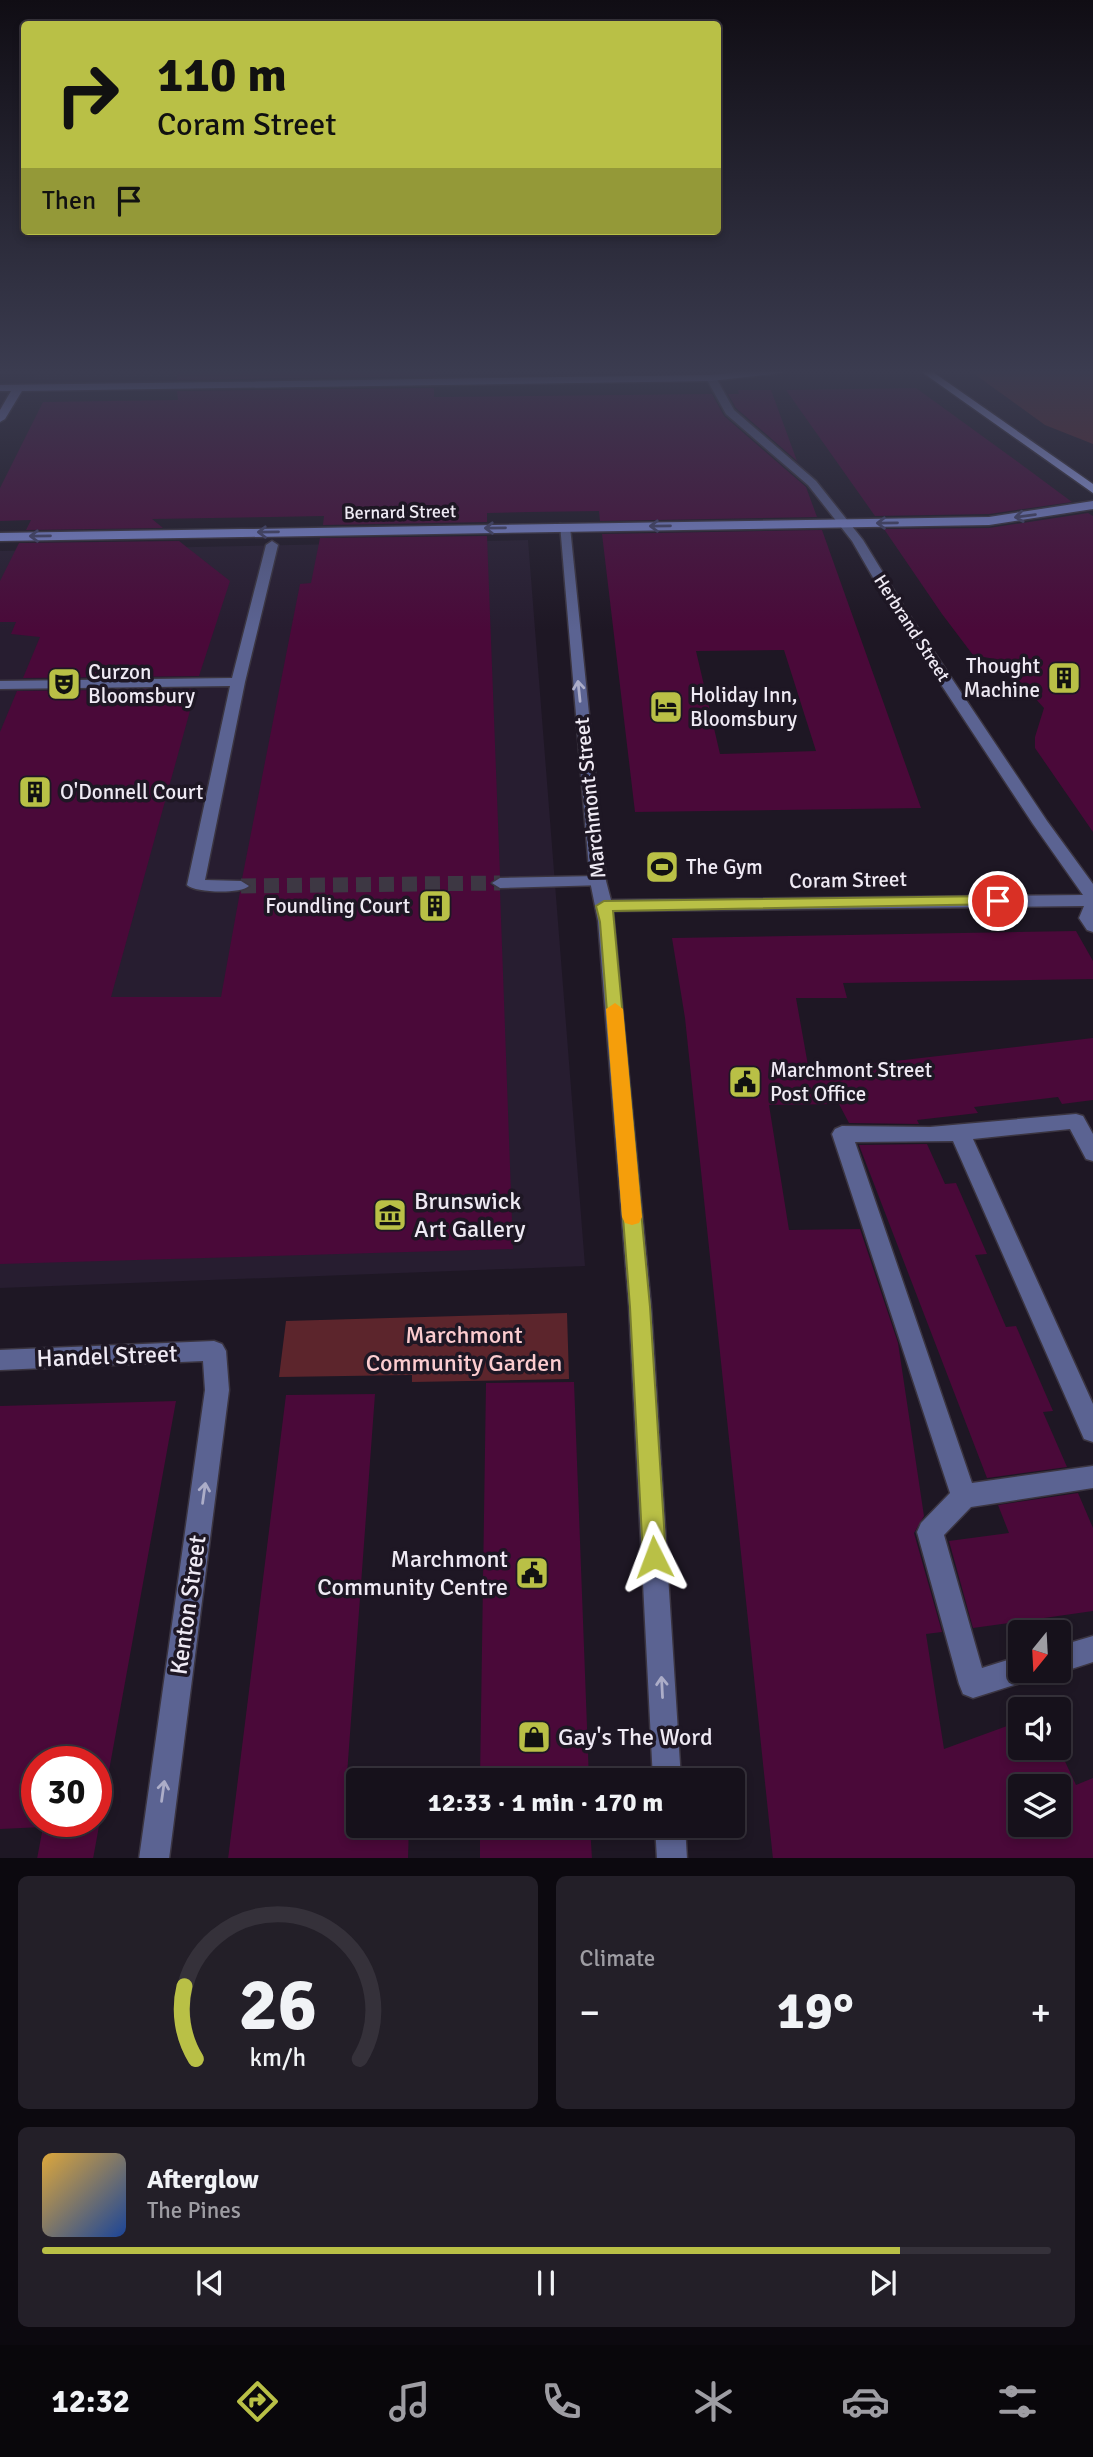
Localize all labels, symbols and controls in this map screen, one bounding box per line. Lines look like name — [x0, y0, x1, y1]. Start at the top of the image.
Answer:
text: 110 m — [157, 45, 287, 105]
icon: right — [42, 49, 133, 140]
text: Coram Street — [157, 105, 336, 144]
icon: arrive — [110, 182, 148, 220]
text: Then — [42, 185, 96, 217]
street label: Bernard Street — [344, 500, 456, 524]
one-way arrow — [1014, 510, 1036, 523]
one-way arrow — [876, 516, 899, 530]
one-way arrow — [648, 519, 671, 533]
one-way arrow — [484, 521, 507, 535]
one-way arrow — [257, 525, 280, 539]
one-way arrow — [29, 529, 52, 542]
street label: Herbrand Street — [869, 570, 955, 686]
place label: Thought Machine — [963, 653, 1040, 703]
place label: Curzon Bloomsbury — [88, 659, 195, 709]
building icon: Thought Machine — [1045, 659, 1083, 697]
theatre icon: Curzon Bloomsbury — [45, 665, 83, 703]
one-way arrow — [573, 680, 586, 703]
place label: Holiday Inn, Bloomsbury — [690, 682, 798, 732]
hotel icon: Holiday Inn, Bloomsbury — [647, 688, 685, 726]
street label: Marchmont Street — [569, 716, 611, 880]
building icon: O'Donnell Court — [16, 773, 54, 811]
place label: O'Donnell Court — [60, 779, 203, 805]
sports icon: The Gym — [643, 848, 681, 886]
place label: The Gym — [686, 854, 763, 880]
street label: Coram Street — [789, 866, 907, 894]
pin — [968, 871, 1028, 931]
icon: arrive — [979, 882, 1017, 920]
building icon: Foundling Court — [416, 887, 454, 925]
place label: Foundling Court — [265, 893, 410, 919]
place label: Marchmont Street Post Office — [770, 1057, 932, 1107]
public building icon: Marchmont Street Post Office — [726, 1063, 764, 1101]
place label: Brunswick Art Gallery — [414, 1186, 526, 1244]
museum icon: Brunswick Art Gallery — [371, 1196, 409, 1234]
park label: Marchmont Community Garden — [366, 1320, 562, 1378]
street label: Handel Street — [36, 1339, 178, 1373]
one-way arrow — [197, 1482, 210, 1504]
position arrow — [617, 1520, 691, 1594]
street label: Kenton Street — [163, 1533, 213, 1677]
place label: Marchmont Community Centre — [317, 1544, 508, 1602]
public building icon: Marchmont Community Centre — [513, 1554, 551, 1592]
north arrow — [1008, 1620, 1071, 1684]
map controls — [1008, 1620, 1071, 1837]
one-way arrow — [655, 1676, 668, 1699]
button: sound — [1008, 1697, 1071, 1760]
shop icon: Gay's The Word — [515, 1718, 553, 1756]
place label: Gay's The Word — [558, 1722, 713, 1752]
speed limit sign: 30 — [21, 1746, 112, 1837]
button: layers — [1008, 1774, 1071, 1837]
one-way arrow — [157, 1780, 170, 1803]
text: 12:33 · 1 min · 170 m — [428, 1787, 663, 1819]
text: Climate — [580, 1944, 655, 1973]
text: 26 — [238, 1961, 317, 2050]
text: 19° — [777, 1979, 854, 2043]
text: − — [580, 1989, 600, 2036]
text: + — [1030, 1989, 1051, 2036]
text: km/h — [249, 2041, 306, 2072]
text: Afterglow — [147, 2164, 259, 2196]
text: The Pines — [147, 2196, 241, 2225]
icon: previous — [191, 2264, 229, 2302]
icon: pause — [527, 2264, 565, 2302]
icon: next — [864, 2264, 902, 2302]
icon: directions — [233, 2377, 282, 2426]
icon: music — [385, 2377, 434, 2426]
icon: phone — [537, 2377, 586, 2426]
icon: climate — [689, 2377, 738, 2426]
icon: car — [841, 2377, 890, 2426]
icon: filters — [993, 2377, 1042, 2426]
text: 12:32 — [51, 2382, 130, 2421]

